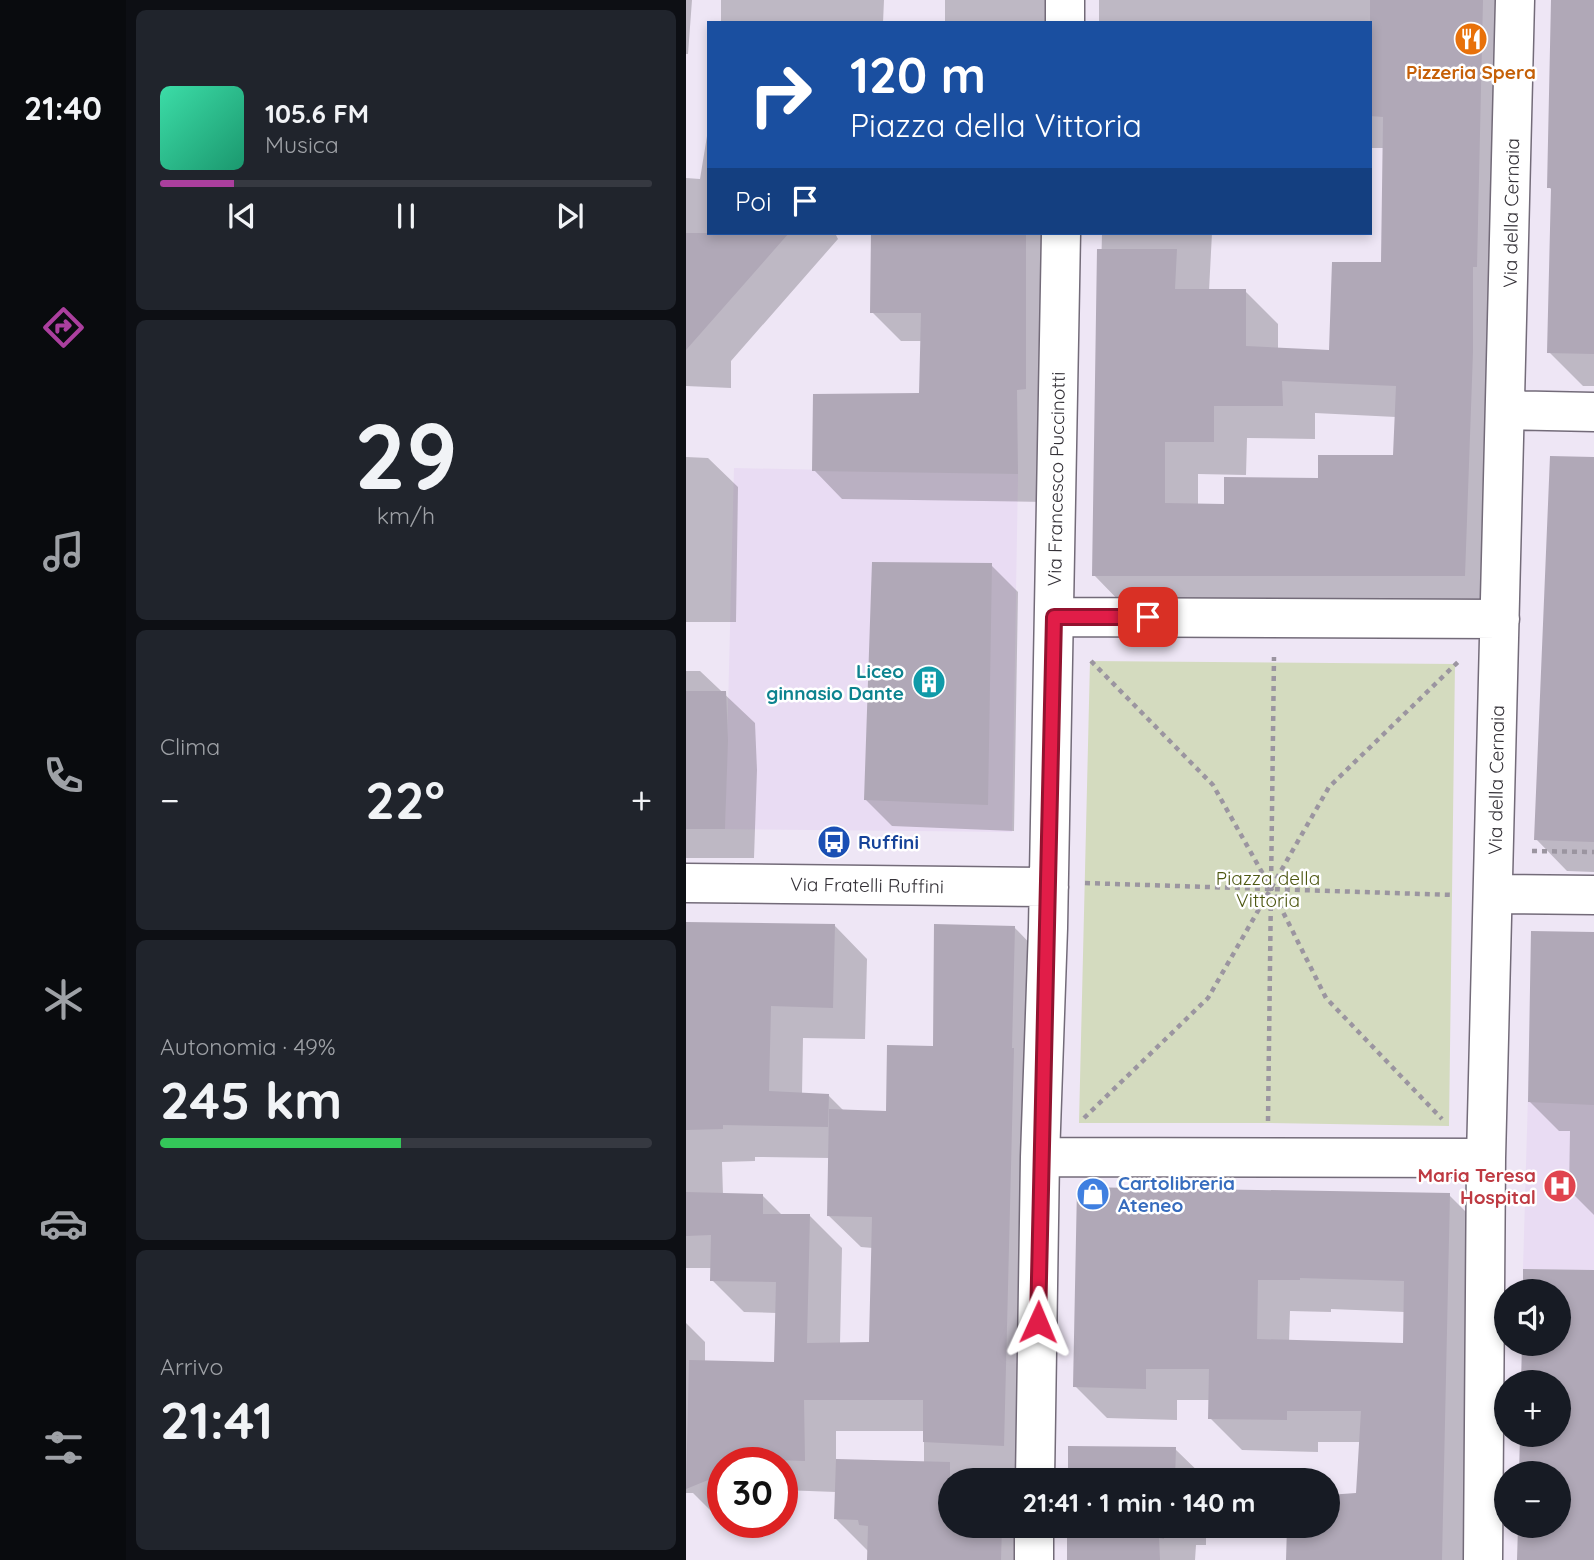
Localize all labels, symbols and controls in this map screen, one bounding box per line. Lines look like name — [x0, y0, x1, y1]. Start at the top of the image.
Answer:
restaurant icon: Pizzeria Spera — [1452, 20, 1490, 58]
text: 120 m — [850, 44, 986, 105]
icon: right — [735, 49, 826, 140]
place label: Pizzeria Spera — [1406, 60, 1536, 84]
text: 21:40 — [24, 88, 102, 128]
text: 105.6 FM — [265, 97, 369, 130]
text: Piazza della Vittoria — [850, 105, 1142, 145]
text: Musica — [265, 130, 339, 159]
street label: Via della Cernaia — [1498, 138, 1524, 288]
icon: arrive — [786, 182, 824, 220]
text: Poi — [735, 185, 772, 218]
icon: previous — [223, 197, 261, 235]
icon: pause — [387, 197, 425, 235]
icon: next — [551, 197, 589, 235]
icon: directions — [39, 303, 88, 352]
street label: Via Francesco Puccinotti — [1042, 371, 1070, 587]
text: 29 — [354, 398, 458, 512]
text: km/h — [377, 501, 435, 530]
icon: music — [39, 527, 88, 576]
pin — [1118, 587, 1178, 647]
icon: arrive — [1129, 598, 1167, 636]
place label: Liceo ginnasio Dante — [766, 659, 904, 705]
building icon: Liceo ginnasio Dante — [910, 663, 948, 701]
street label: Via della Cernaia — [1483, 705, 1509, 855]
text: Clima — [160, 732, 220, 761]
icon: phone — [39, 751, 88, 800]
text: 22° — [365, 767, 445, 832]
text: − — [160, 776, 180, 824]
text: + — [631, 776, 652, 824]
bus stop icon: Ruffini — [815, 823, 853, 861]
place label: Ruffini — [858, 830, 919, 854]
park label: Piazza della Vittoria — [1216, 866, 1320, 912]
street label: Via Fratelli Ruffini — [790, 872, 944, 898]
icon: climate — [39, 975, 88, 1024]
text: Autonomia · 49% — [160, 1032, 336, 1061]
text: 245 km — [160, 1067, 342, 1132]
place label: Maria Teresa Hospital — [1417, 1163, 1536, 1209]
hospital icon: Maria Teresa Hospital — [1541, 1167, 1579, 1205]
place label: Cartolibreria Ateneo — [1118, 1171, 1235, 1217]
shop icon: Cartolibreria Ateneo — [1074, 1175, 1112, 1213]
icon: car — [39, 1199, 88, 1248]
map controls — [1494, 1279, 1571, 1538]
button: sound — [1494, 1279, 1571, 1356]
position arrow — [1001, 1285, 1075, 1359]
text: Arrivo — [160, 1352, 223, 1381]
button: + — [1494, 1370, 1571, 1447]
text: 21:41 — [160, 1387, 273, 1452]
icon: filters — [39, 1423, 88, 1472]
speed limit sign: 30 — [707, 1447, 798, 1538]
button: − — [1494, 1461, 1571, 1538]
text: 21:41 · 1 min · 140 m — [1023, 1486, 1255, 1519]

